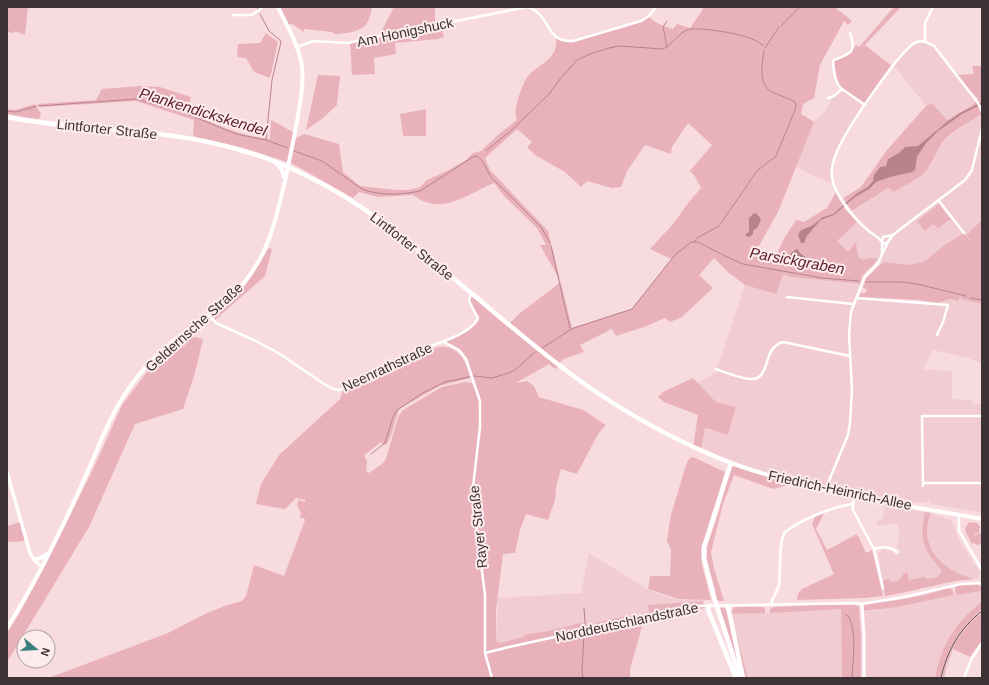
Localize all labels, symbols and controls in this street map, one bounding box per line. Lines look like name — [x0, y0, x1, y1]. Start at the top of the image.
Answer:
street label: Am Honigshuck — [355, 14, 456, 50]
water label: Plankendickskendel — [137, 84, 270, 139]
street label: Lintforter Straße — [56, 116, 158, 142]
street label: Lintforter Straße — [367, 209, 457, 284]
water label: Parsickgraben — [748, 244, 846, 277]
street label: Geldernsche Straße — [142, 279, 246, 375]
street label: Neenrathstraße — [340, 339, 435, 395]
street label: Friedrich-Heinrich-Allee — [767, 467, 913, 513]
street label: Rayer Straße — [466, 485, 490, 569]
street label: Norddeutschlandstraße — [554, 599, 700, 645]
north arrow — [16, 629, 56, 669]
text: N — [39, 646, 52, 658]

